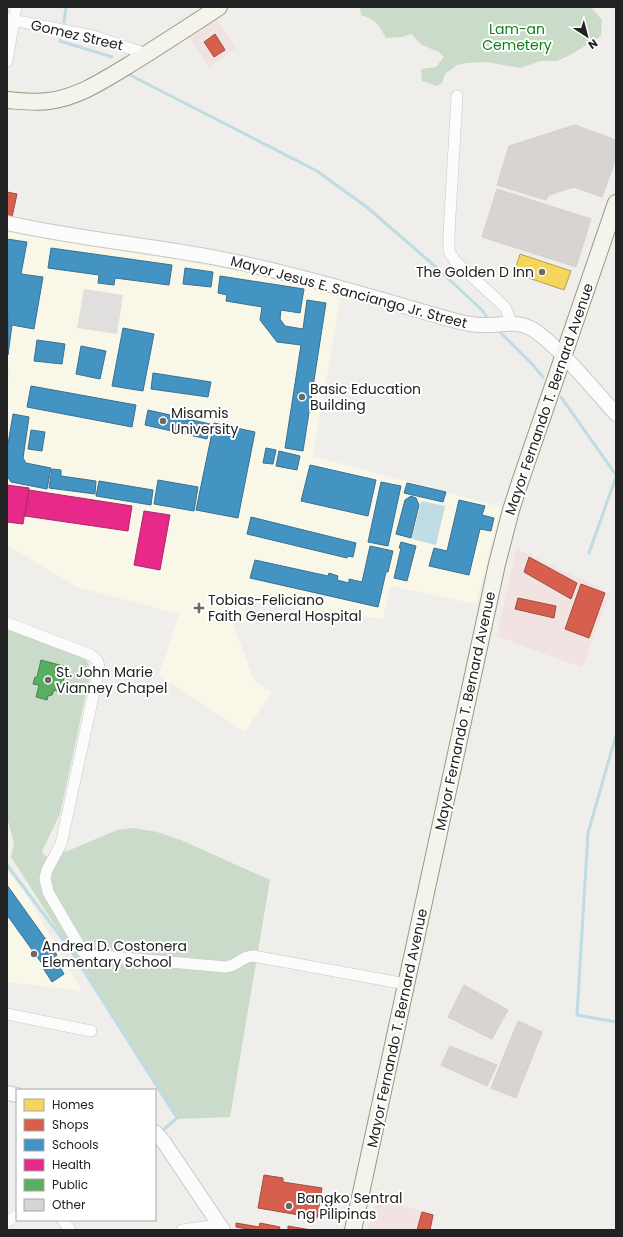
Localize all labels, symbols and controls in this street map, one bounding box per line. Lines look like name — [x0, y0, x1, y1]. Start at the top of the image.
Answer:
street label: Gomez Street — [29, 15, 125, 55]
north arrow — [567, 16, 607, 56]
park label: Lam-an Cemetery — [482, 19, 552, 55]
text: N — [585, 35, 601, 53]
street label: Mayor Jesus E. Sanciango Jr. Street — [229, 251, 469, 333]
place label: The Golden D Inn — [416, 262, 534, 282]
marker: The Golden D Inn — [537, 267, 547, 277]
street label: Mayor Fernando T. Bernard Avenue — [500, 280, 598, 518]
place label: Basic Education Building — [310, 379, 421, 415]
marker: Basic Education Building — [297, 392, 307, 402]
place label: Misamis University — [171, 403, 238, 439]
marker: Misamis University — [158, 416, 168, 426]
street label: Mayor Fernando T. Bernard Avenue — [430, 589, 500, 832]
place label: Tobias-Feliciano Faith General Hospital — [208, 590, 362, 626]
marker: Tobias-Feliciano Faith General Hospital — [193, 602, 205, 614]
place label: St. John Marie Vianney Chapel — [56, 662, 167, 698]
marker: St. John Marie Vianney Chapel — [43, 675, 53, 685]
street label: Mayor Fernando T. Bernard Avenue — [362, 906, 432, 1149]
place label: Andrea D. Costonera Elementary School — [42, 936, 187, 972]
marker: Andrea D. Costonera Elementary School — [29, 949, 39, 959]
legend — [16, 1089, 156, 1221]
text: Homes — [52, 1096, 94, 1113]
text: Shops — [52, 1116, 89, 1133]
text: Schools — [52, 1136, 99, 1153]
text: Health — [52, 1156, 91, 1173]
text: Public — [52, 1176, 88, 1193]
place label: Bangko Sentral ng Pilipinas — [297, 1188, 402, 1224]
text: Other — [52, 1196, 86, 1213]
marker: Bangko Sentral ng Pilipinas — [284, 1201, 294, 1211]

